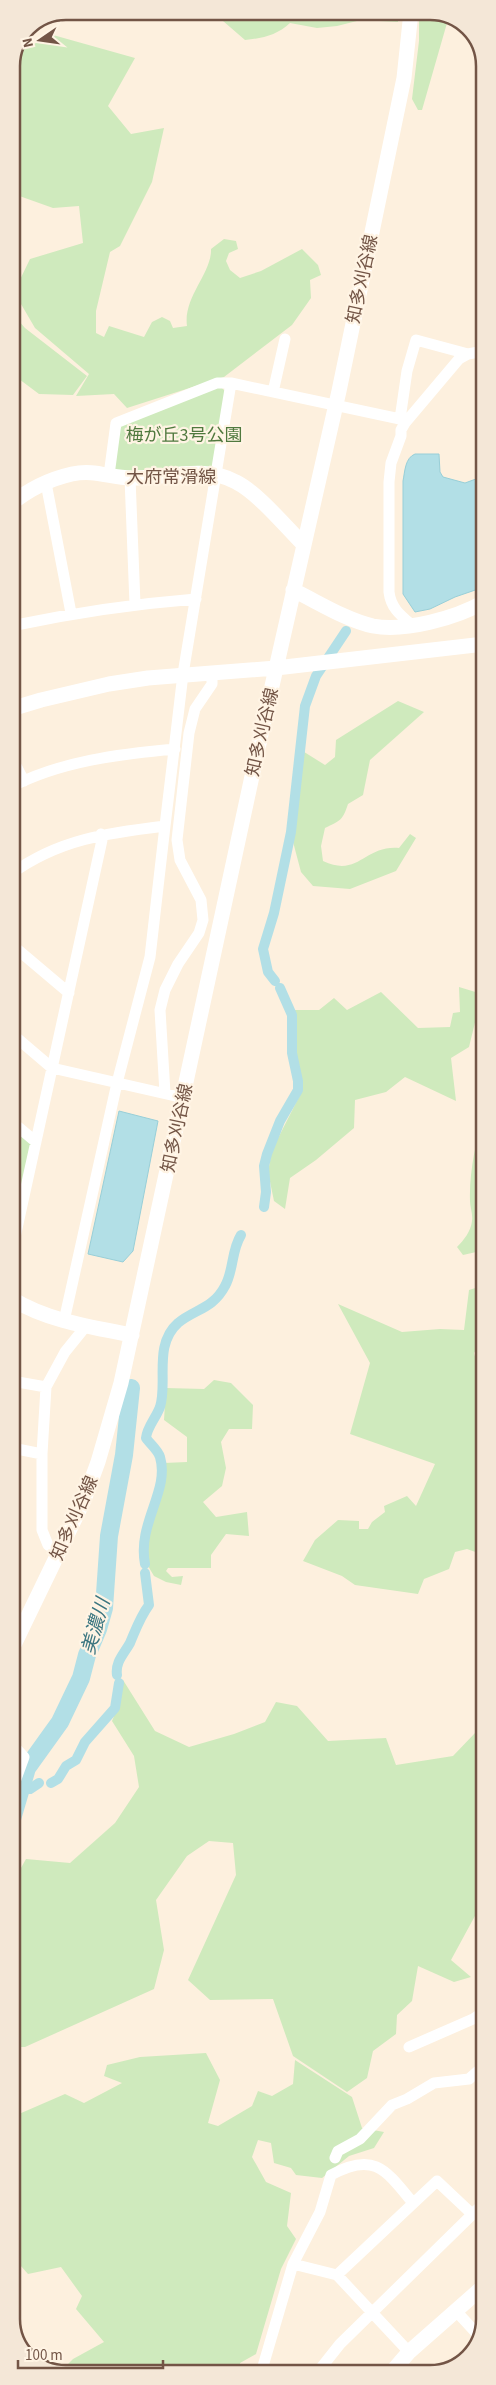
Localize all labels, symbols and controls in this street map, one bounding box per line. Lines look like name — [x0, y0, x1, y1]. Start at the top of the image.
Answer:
north arrow — [15, 15, 65, 65]
text: N — [18, 36, 39, 49]
street label: 知多刈谷線 — [341, 232, 384, 326]
park label: 梅が丘3号公園 — [126, 423, 242, 448]
street label: 大府常滑線 — [126, 465, 216, 490]
street label: 知多刈谷線 — [240, 685, 285, 779]
street label: 知多刈谷線 — [156, 1081, 199, 1175]
street label: 知多刈谷線 — [45, 1472, 104, 1564]
water label: 美濃川 — [76, 1593, 118, 1658]
scale bar — [18, 2338, 162, 2370]
text: 100 m — [25, 2345, 63, 2366]

